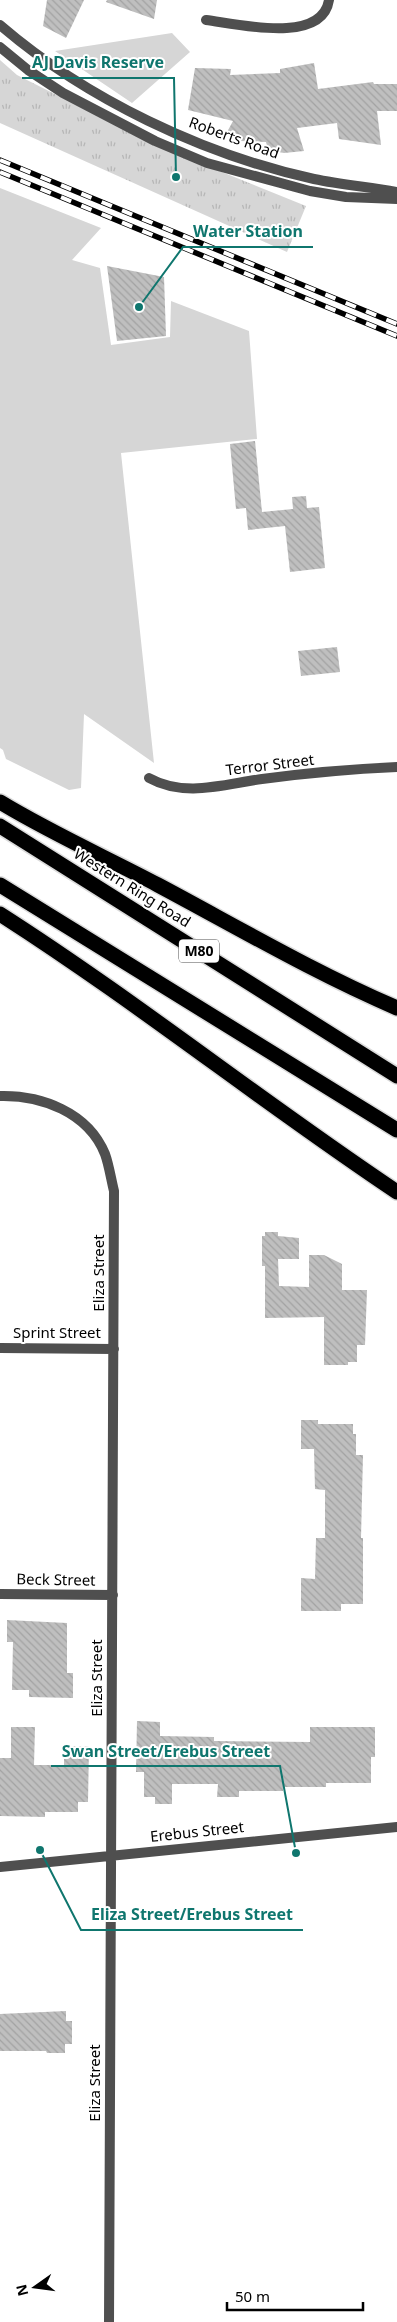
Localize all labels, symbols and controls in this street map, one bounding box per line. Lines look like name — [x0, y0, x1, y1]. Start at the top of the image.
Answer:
callout: AJ Davis Reserve — [22, 47, 174, 78]
text: AJ Davis Reserve — [32, 51, 164, 73]
street label: Roberts Road — [186, 111, 282, 163]
callout: Water Station — [183, 216, 313, 247]
text: Water Station — [193, 220, 303, 242]
street label: Terror Street — [225, 749, 316, 779]
street label: Western Ring Road — [70, 843, 195, 931]
road number: M80 — [179, 939, 219, 962]
street label: Eliza Street — [88, 1234, 108, 1312]
street label: Sprint Street — [13, 1322, 102, 1342]
street label: Beck Street — [16, 1568, 96, 1590]
street label: Eliza Street — [86, 1639, 106, 1717]
callout: Swan Street/Erebus Street — [51, 1735, 280, 1766]
text: Swan Street/Erebus Street — [62, 1740, 270, 1762]
street label: Erebus Street — [149, 1816, 245, 1846]
callout: Eliza Street/Erebus Street — [81, 1899, 303, 1930]
text: Eliza Street/Erebus Street — [91, 1903, 293, 1925]
street label: Eliza Street — [84, 2044, 104, 2122]
north arrow — [10, 2262, 60, 2312]
scale bar — [227, 2280, 363, 2312]
text: N — [11, 2282, 32, 2298]
text: 50 m — [235, 2286, 270, 2306]

